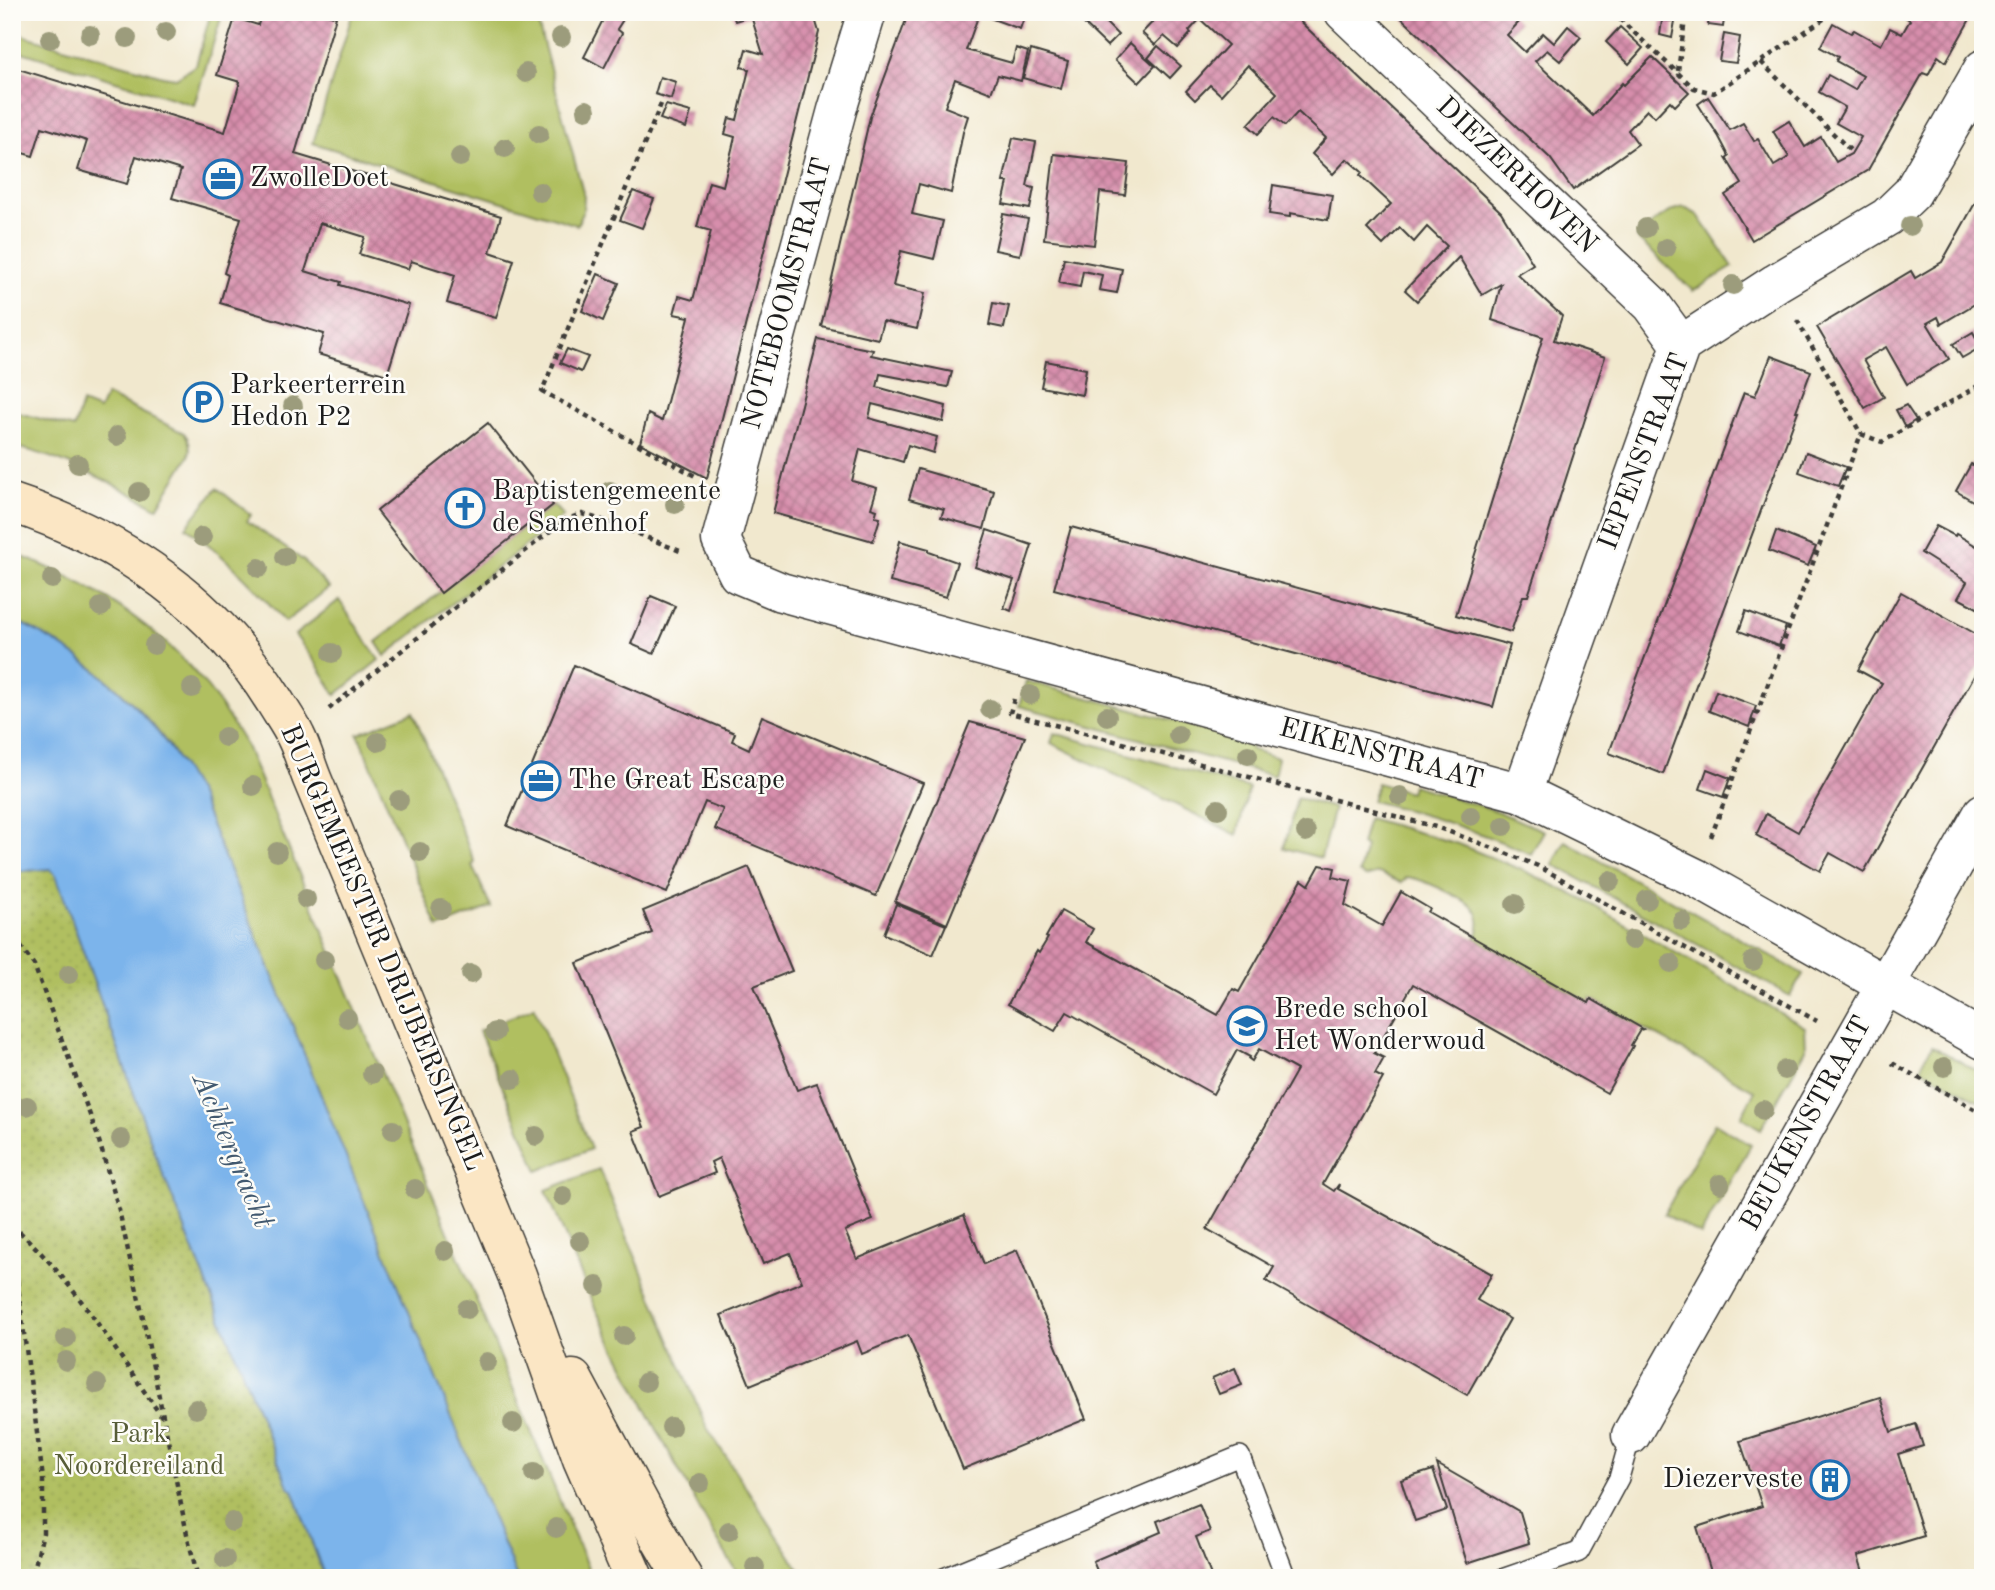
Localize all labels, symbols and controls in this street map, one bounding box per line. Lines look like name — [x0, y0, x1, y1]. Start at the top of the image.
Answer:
street label: DIEZERHOVEN — [1430, 92, 1602, 260]
street label: NOTEBOOMSTRAAT — [738, 155, 838, 433]
office icon: ZwolleDoet — [202, 158, 244, 200]
place label: ZwolleDoet — [250, 165, 389, 193]
street label: IEPENSTRAAT — [1595, 350, 1695, 554]
place label: Parkeerterrein Hedon P2 — [230, 372, 406, 432]
parking icon: Parkeerterrein Hedon P2 — [182, 381, 224, 423]
place label: Baptistengemeente de Samenhof — [492, 478, 721, 538]
church icon: Baptistengemeente de Samenhof — [444, 487, 486, 529]
street label: EIKENSTRAAT — [1276, 714, 1486, 796]
street label: BURGEMEESTER DRIJBERSINGEL — [274, 721, 488, 1175]
office icon: The Great Escape — [520, 760, 562, 802]
place label: The Great Escape — [568, 767, 785, 795]
place label: Brede school Het Wonderwoud — [1274, 996, 1486, 1056]
school or university icon: Brede school Het Wonderwoud — [1226, 1005, 1268, 1047]
street label: BEUKENSTRAAT — [1737, 1012, 1877, 1236]
water label: Achtergracht — [185, 1067, 278, 1234]
park label: Park Noordereiland — [53, 1421, 225, 1481]
building icon: Diezerveste — [1809, 1459, 1851, 1501]
place label: Diezerveste — [1663, 1466, 1803, 1494]

